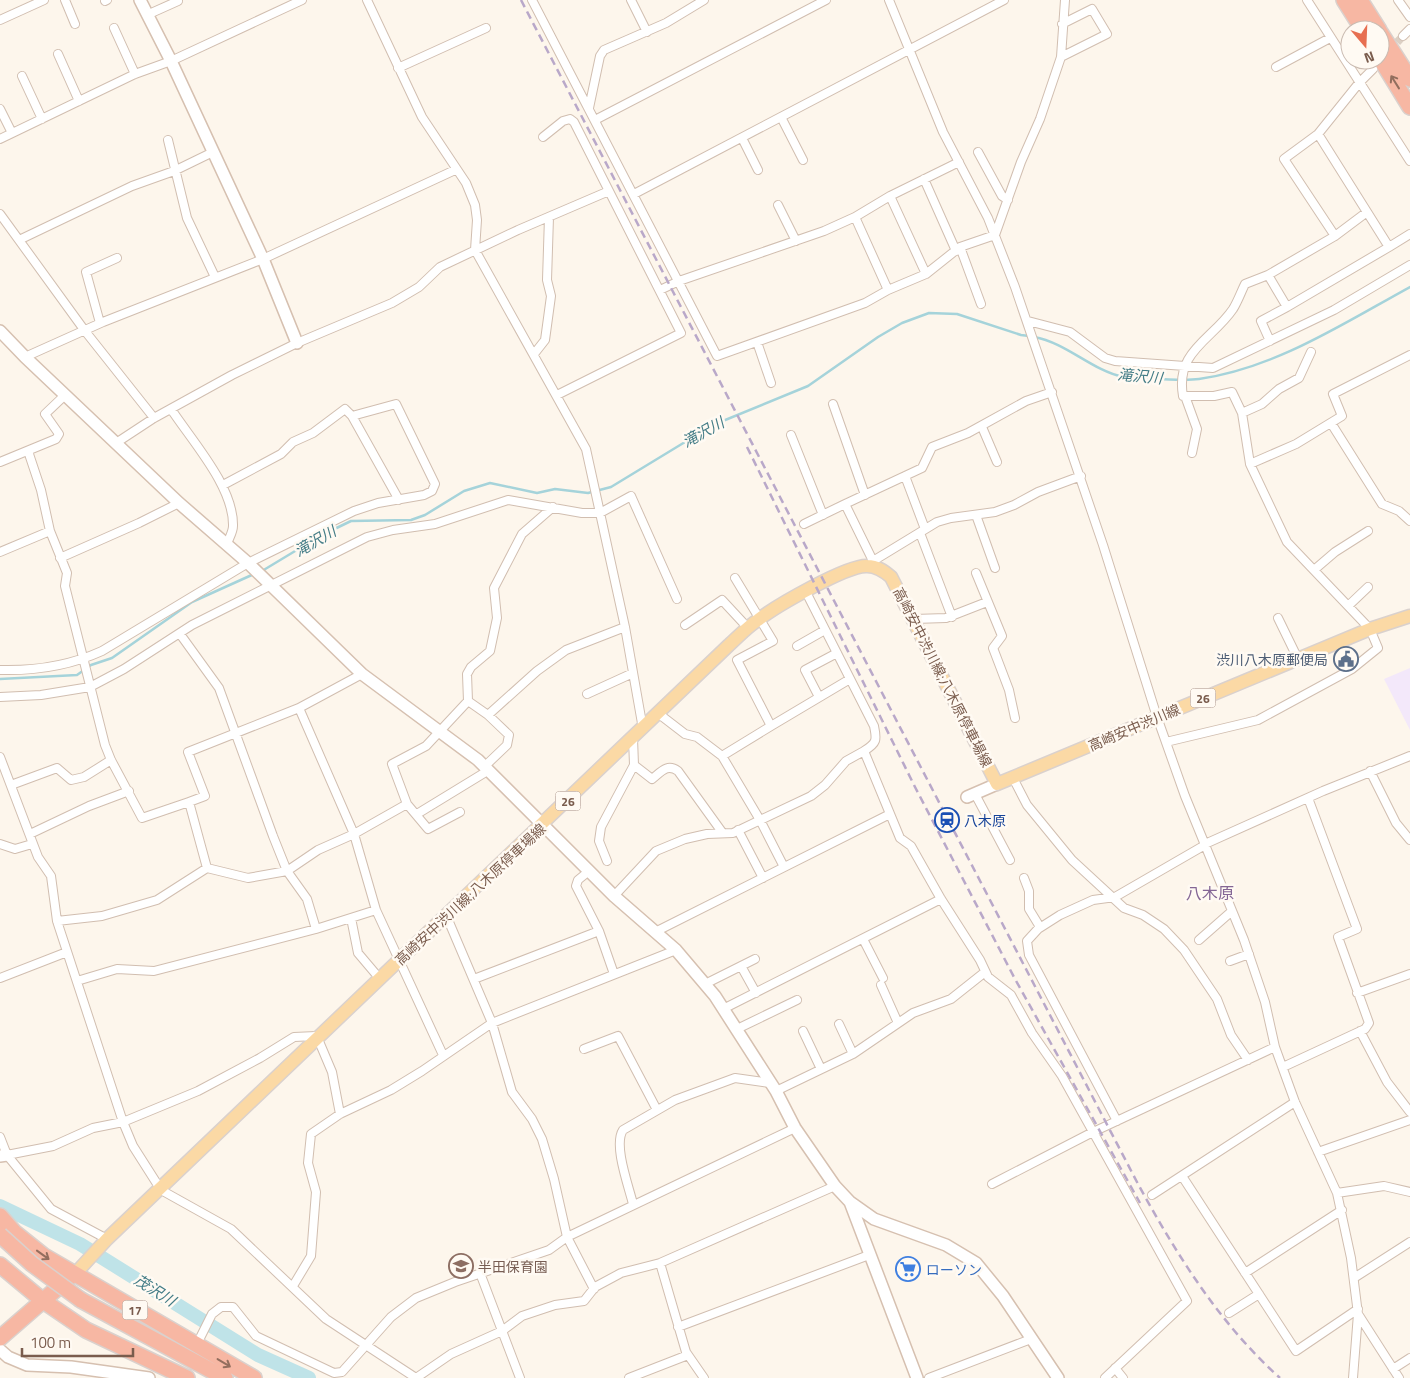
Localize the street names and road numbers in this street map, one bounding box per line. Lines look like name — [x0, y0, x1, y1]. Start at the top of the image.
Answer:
street label: 高崎安中渋川線;八木原停車場線 — [888, 583, 998, 771]
road number: 26 — [1190, 688, 1216, 708]
street label: 高崎安中渋川線 — [1085, 698, 1183, 756]
road number: 26 — [556, 791, 580, 810]
street label: 高崎安中渋川線;八木原停車場線 — [390, 818, 550, 970]
road number: 17 — [122, 1300, 148, 1320]

